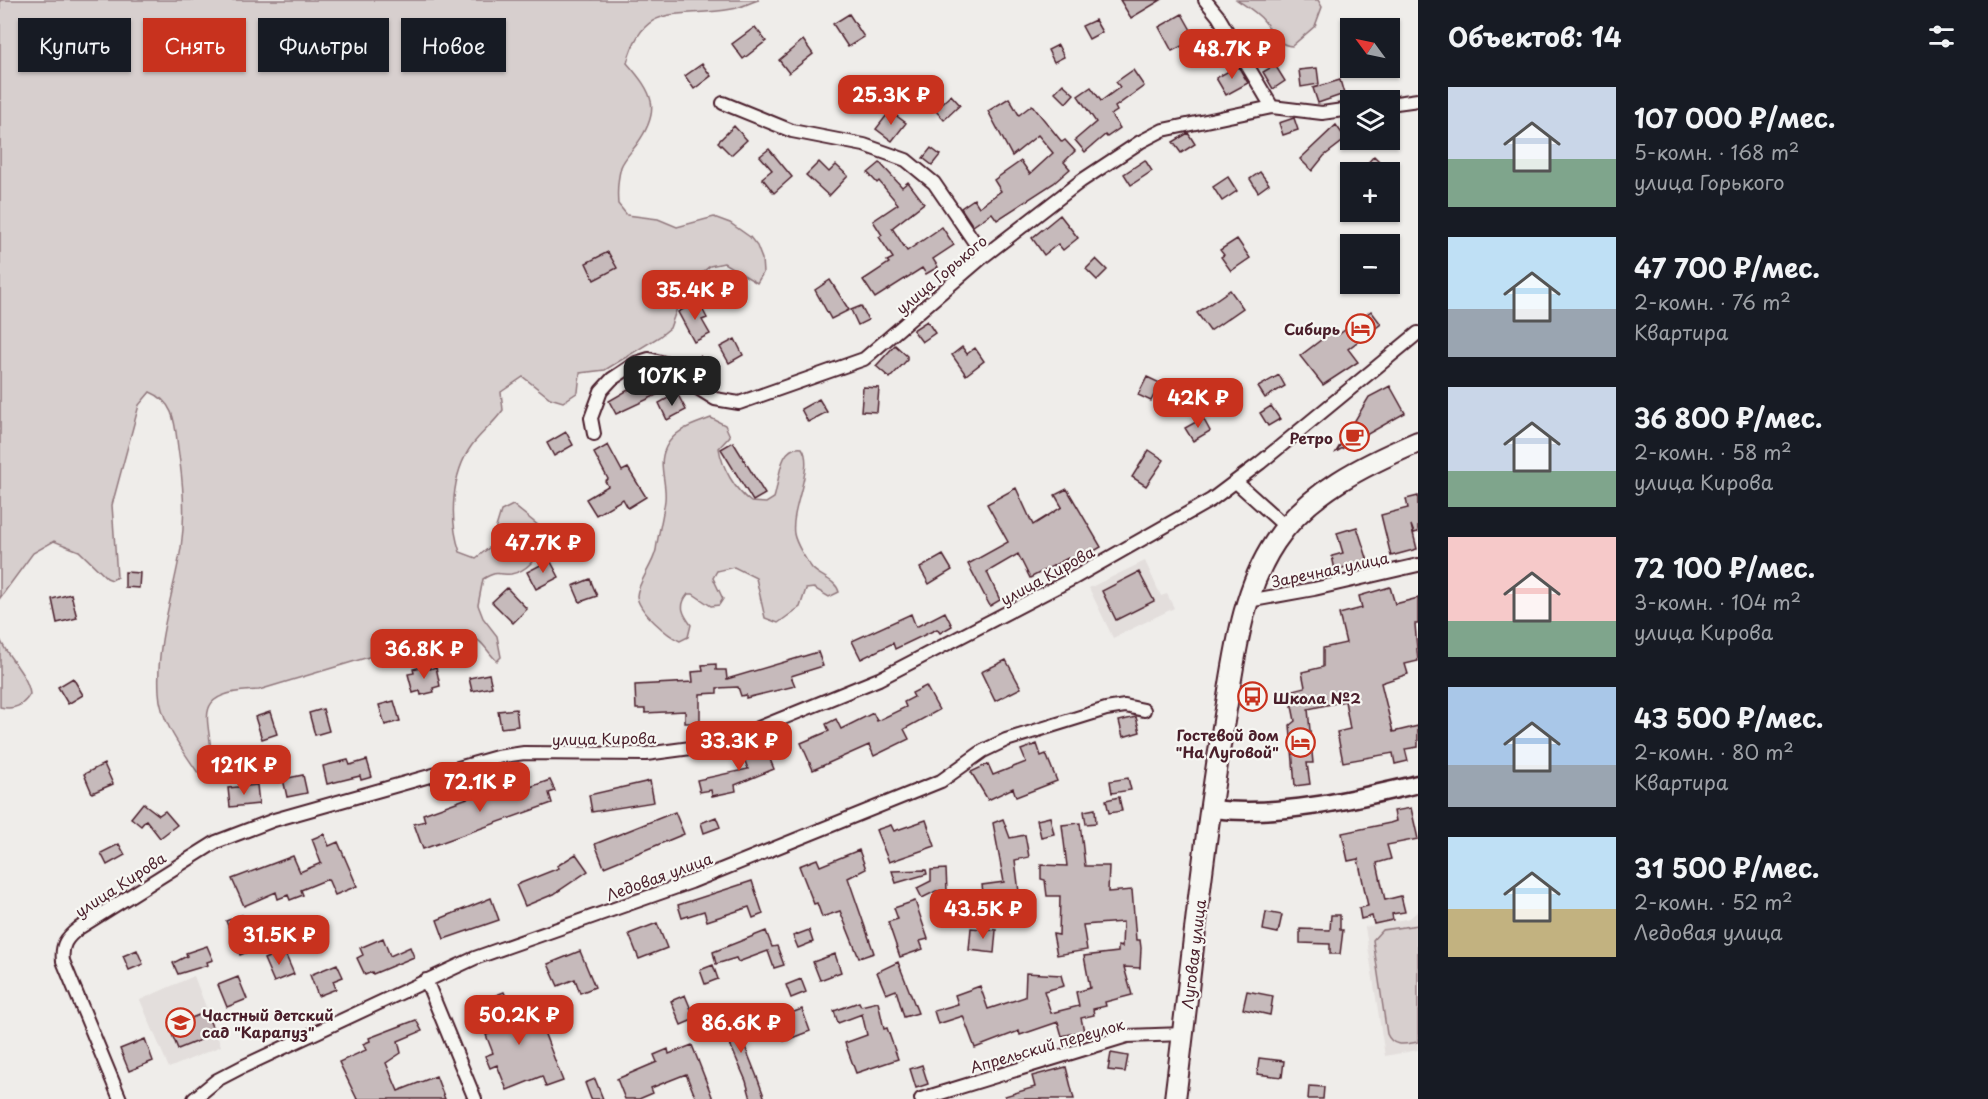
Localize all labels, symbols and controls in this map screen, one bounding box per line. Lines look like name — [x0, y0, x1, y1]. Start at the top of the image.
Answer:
text: Объектов: 14 — [1448, 17, 1622, 56]
chip: Купить — [18, 18, 131, 72]
chip: Снять — [143, 18, 246, 72]
chip: Фильтры — [258, 18, 389, 72]
chip: Новое — [401, 18, 506, 72]
north arrow — [1340, 18, 1400, 78]
map controls — [1340, 18, 1400, 294]
icon: filters — [1925, 20, 1958, 53]
pin: 48.7K ₽ — [1177, 29, 1287, 80]
text: 48.7K ₽ — [1193, 33, 1271, 63]
pin: 25.3K ₽ — [836, 75, 946, 126]
text: 25.3K ₽ — [852, 79, 930, 109]
button: layers — [1340, 90, 1400, 150]
text: 107 000 ₽/мес. — [1634, 98, 1835, 137]
icon: home — [1496, 111, 1568, 183]
text: 5-комн. · 168 m² — [1634, 137, 1799, 167]
button: + — [1340, 162, 1400, 222]
text: улица Горького — [1634, 167, 1785, 197]
street label: улица Горького — [890, 229, 992, 319]
button: − — [1340, 234, 1400, 294]
text: 47 700 ₽/мес. — [1634, 248, 1820, 287]
icon: home — [1496, 261, 1568, 333]
pin: 35.4K ₽ — [640, 270, 750, 321]
text: 35.4K ₽ — [656, 274, 734, 304]
text: 2-комн. · 76 m² — [1634, 287, 1791, 317]
hotel icon: Сибирь — [1345, 312, 1377, 344]
place label: Сибирь — [1284, 317, 1340, 340]
text: Квартира — [1634, 317, 1728, 347]
pin: 107K ₽ — [623, 356, 721, 407]
text: 107K ₽ — [638, 360, 706, 390]
pin: 42K ₽ — [1156, 378, 1240, 429]
text: 42K ₽ — [1167, 382, 1229, 412]
text: 36 800 ₽/мес. — [1634, 398, 1822, 437]
icon: home — [1496, 411, 1568, 483]
cafe icon: Ретро — [1338, 421, 1370, 453]
place label: Ретро — [1290, 426, 1333, 449]
text: 2-комн. · 58 m² — [1634, 437, 1792, 467]
text: улица Кирова — [1634, 467, 1773, 497]
pin: 47.7K ₽ — [488, 523, 598, 574]
text: 47.7K ₽ — [505, 527, 581, 557]
street label: улица Кирова — [996, 539, 1099, 610]
street label: Заречная улица — [1269, 545, 1391, 593]
text: 72 100 ₽/мес. — [1634, 548, 1815, 587]
icon: home — [1496, 561, 1568, 633]
text: 3-комн. · 104 m² — [1634, 587, 1801, 617]
text: улица Кирова — [1634, 617, 1773, 647]
pin: 36.8K ₽ — [369, 629, 479, 680]
text: 36.8K ₽ — [384, 633, 464, 663]
bus stop icon: Школа №2 — [1236, 681, 1268, 713]
place label: Школа №2 — [1273, 686, 1361, 709]
text: 43 500 ₽/мес. — [1634, 698, 1824, 737]
icon: home — [1496, 711, 1568, 783]
pin: 33.3K ₽ — [684, 721, 794, 772]
place label: Гостевой дом "На Луговой" — [1176, 723, 1279, 763]
text: 33.3K ₽ — [700, 725, 778, 755]
street label: улица Кирова — [552, 726, 657, 750]
hotel icon: Гостевой дом "На Луговой" — [1284, 727, 1316, 759]
text: 2-комн. · 80 m² — [1634, 737, 1794, 767]
pin: 121K ₽ — [195, 745, 293, 796]
text: 121K ₽ — [211, 749, 277, 779]
pin: 72.1K ₽ — [425, 762, 535, 813]
text: 72.1K ₽ — [444, 766, 516, 796]
text: Квартира — [1634, 767, 1728, 797]
street label: улица Кирова — [70, 846, 171, 922]
street label: Ледовая улица — [603, 846, 716, 906]
text: 31 500 ₽/мес. — [1634, 848, 1819, 887]
icon: home — [1496, 861, 1568, 933]
text: 2-комн. · 52 m² — [1634, 887, 1793, 917]
pin: 43.5K ₽ — [928, 889, 1038, 940]
text: 43.5K ₽ — [944, 893, 1022, 923]
street label: Луговая улица — [1175, 897, 1211, 1010]
pin: 31.5K ₽ — [224, 915, 334, 966]
text: Ледовая улица — [1634, 917, 1783, 947]
text: 31.5K ₽ — [242, 919, 316, 949]
pin: 50.2K ₽ — [464, 995, 574, 1046]
text: 50.2K ₽ — [479, 999, 559, 1029]
place label: Частный детский сад "Карапуз" — [202, 1003, 334, 1043]
pin: 86.6K ₽ — [686, 1003, 796, 1054]
school or university icon: Частный детский сад "Карапуз" — [165, 1007, 197, 1039]
text: 86.6K ₽ — [701, 1007, 781, 1037]
street label: Апрельский переулок — [967, 1012, 1127, 1078]

